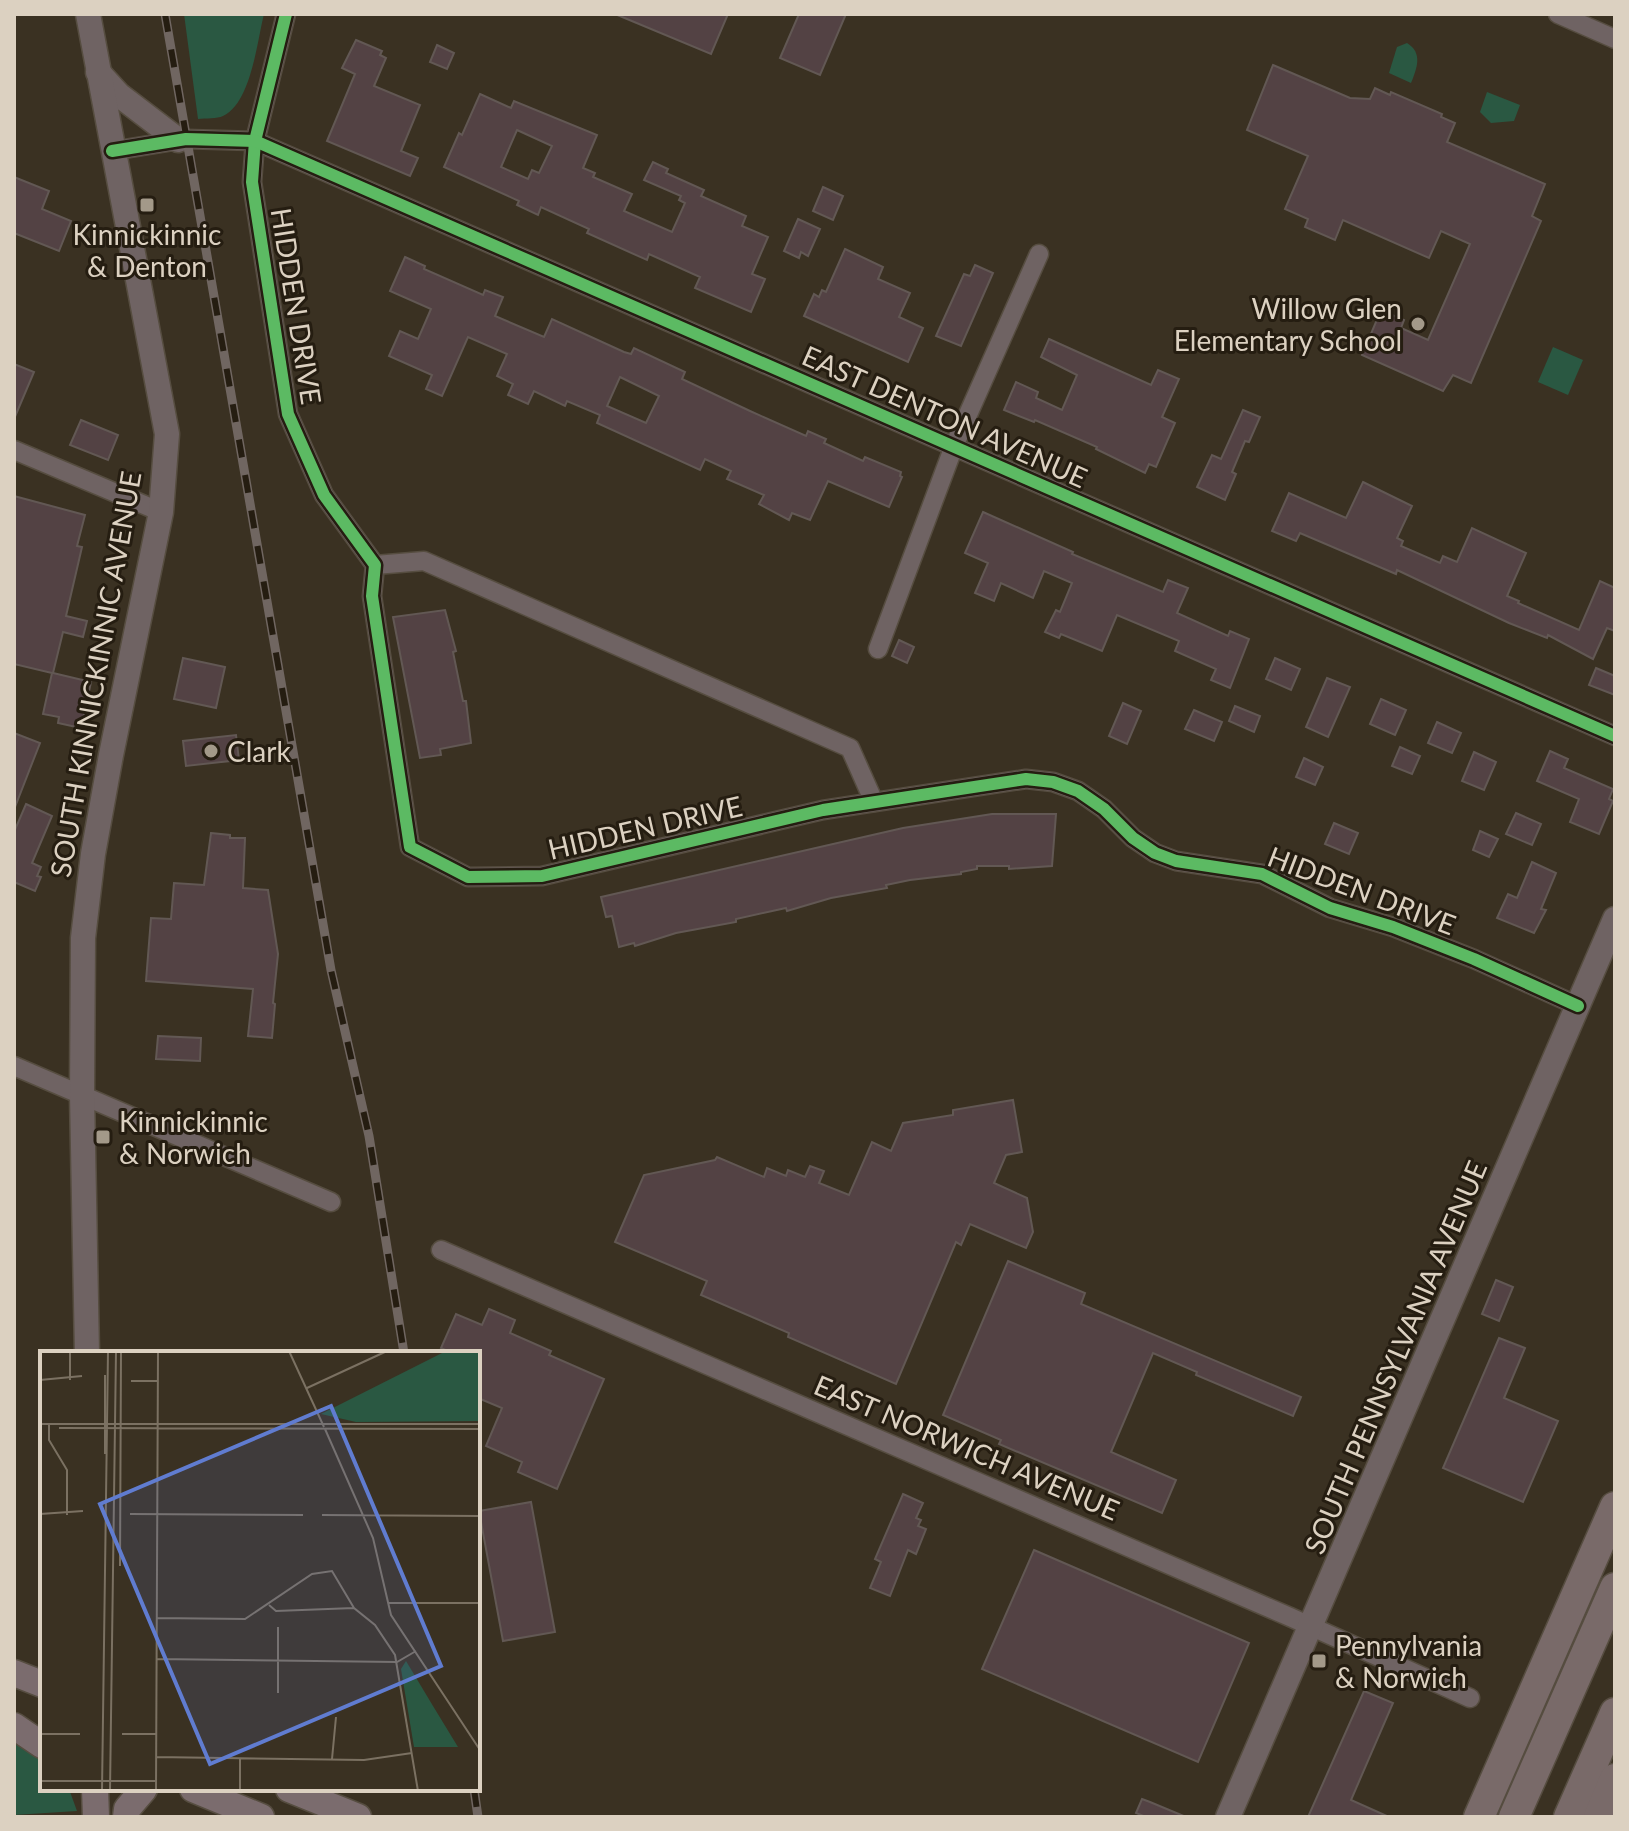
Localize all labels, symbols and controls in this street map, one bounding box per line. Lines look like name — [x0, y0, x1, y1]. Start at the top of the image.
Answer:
marker: Kinnickinnic & Denton — [138, 196, 156, 214]
street label: HIDDEN DRIVE — [265, 205, 329, 407]
place label: Kinnickinnic & Denton — [73, 217, 221, 283]
place label: Willow Glen Elementary School — [1174, 291, 1402, 357]
marker: Willow Glen Elementary School — [1409, 315, 1427, 333]
street label: EAST DENTON AVENUE — [797, 338, 1093, 494]
street label: SOUTH KINNICKINNIC AVENUE — [43, 468, 147, 880]
place label: Clark — [227, 734, 291, 768]
marker: Clark — [202, 742, 220, 760]
street label: HIDDEN DRIVE — [545, 788, 745, 866]
street label: HIDDEN DRIVE — [1263, 839, 1461, 941]
place label: Kinnickinnic & Norwich — [119, 1104, 268, 1170]
marker: Kinnickinnic & Norwich — [94, 1128, 112, 1146]
street label: SOUTH PENNSYLVANIA AVENUE — [1297, 1155, 1493, 1559]
inset map — [40, 1351, 480, 1791]
street label: EAST NORWICH AVENUE — [809, 1367, 1125, 1527]
place label: Pennylvania & Norwich — [1335, 1628, 1482, 1694]
marker: Pennylvania & Norwich — [1310, 1652, 1328, 1670]

